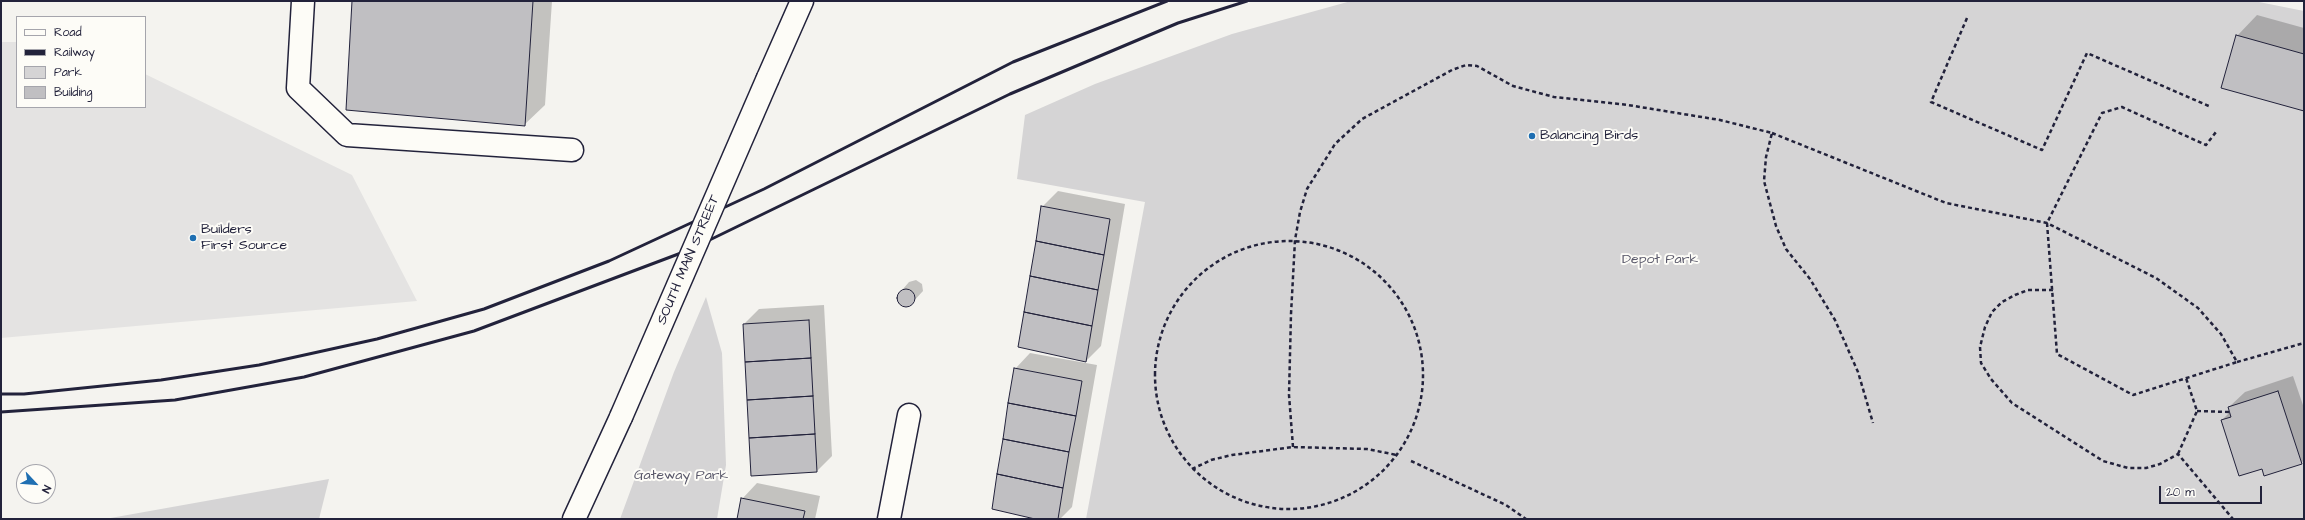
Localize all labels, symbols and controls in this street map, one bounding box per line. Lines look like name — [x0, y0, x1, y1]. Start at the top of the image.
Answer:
legend — [16, 16, 146, 108]
text: Road — [54, 24, 82, 41]
text: Railway — [54, 44, 95, 61]
text: Park — [54, 64, 82, 81]
text: Building — [54, 84, 92, 101]
place label: Balancing Birds — [1540, 128, 1638, 144]
marker: Balancing Birds — [1527, 131, 1537, 141]
street label: SOUTH MAIN STREET — [654, 193, 724, 327]
place label: Builders First Source — [201, 222, 287, 254]
marker: Builders First Source — [188, 233, 198, 243]
park label: Depot Park — [1622, 252, 1698, 268]
north arrow — [16, 464, 56, 504]
park label: Gateway Park — [634, 468, 728, 484]
scale bar — [2161, 478, 2264, 504]
text: N — [38, 483, 55, 495]
text: 20 m — [2166, 484, 2195, 501]

